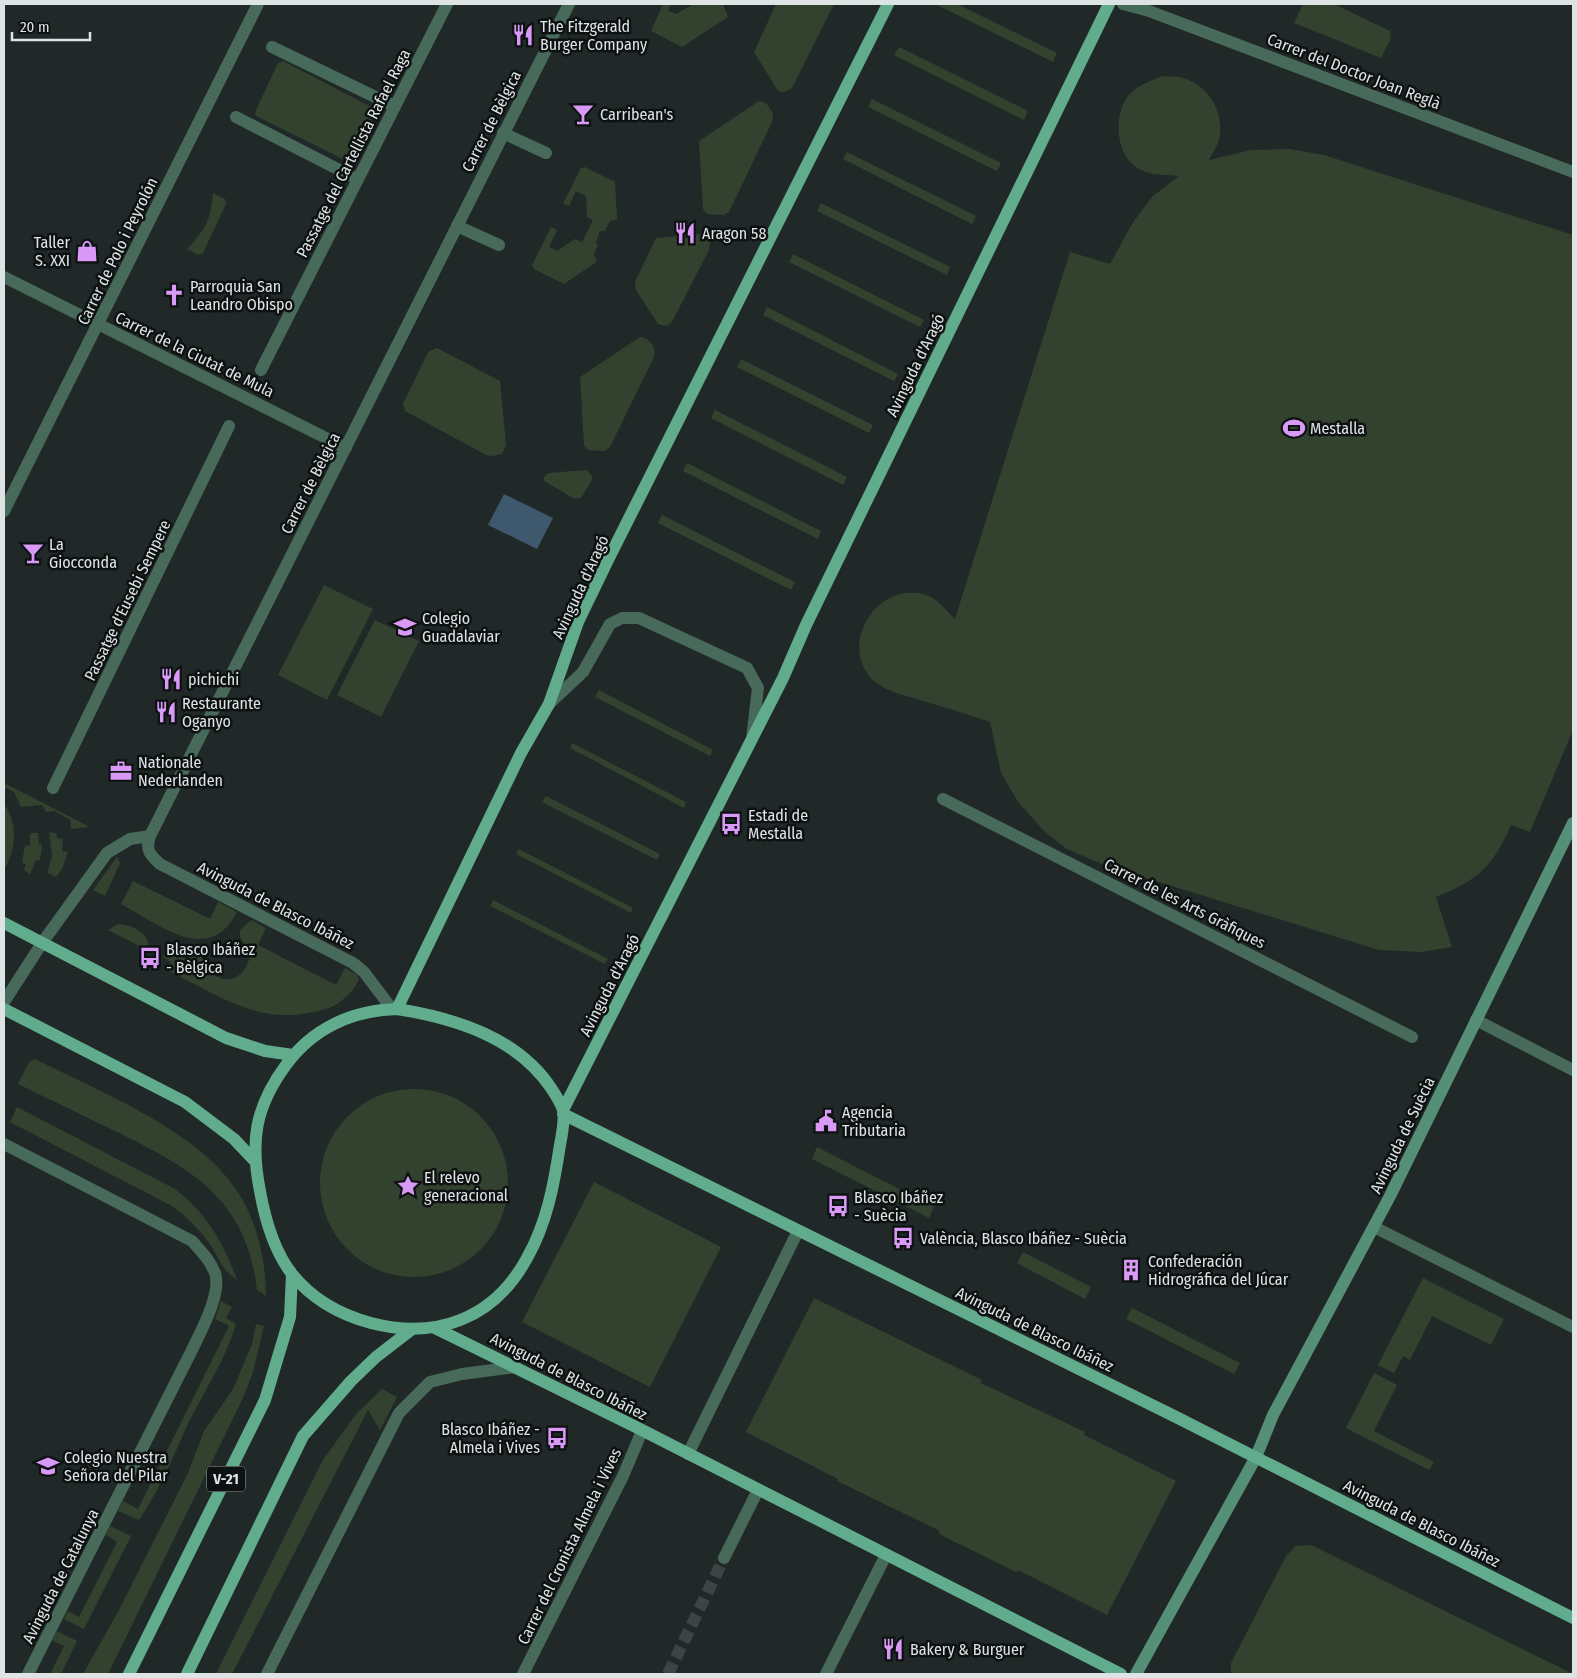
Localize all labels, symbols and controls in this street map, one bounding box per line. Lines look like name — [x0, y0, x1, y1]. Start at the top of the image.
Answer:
scale bar — [12, 10, 90, 42]
place label: The Fitzgerald Burger Company — [540, 17, 648, 54]
text: 20 m — [20, 18, 50, 36]
restaurant icon: The Fitzgerald Burger Company — [510, 22, 536, 48]
street label: Carrer del Doctor Joan Reglà — [1264, 30, 1443, 113]
street label: Passatge del Cartellista Rafael Raga — [293, 46, 414, 261]
street label: Carrer de Bèlgica — [458, 67, 525, 175]
bar icon: Carribean's — [570, 101, 596, 127]
place label: Carribean's — [600, 105, 673, 124]
street label: Carrer de Polo i Peyrolón — [73, 174, 161, 328]
restaurant icon: Aragon 58 — [672, 220, 698, 246]
place label: Aragon 58 — [702, 224, 766, 243]
place label: Taller S. XXI — [34, 233, 70, 270]
shop icon: Taller S. XXI — [74, 238, 100, 264]
place label: Parroquia San Leandro Obispo — [190, 277, 293, 314]
church icon: Parroquia San Leandro Obispo — [161, 282, 187, 308]
street label: Carrer de la Ciutat de Mula — [112, 308, 277, 401]
street label: Avinguda d'Aragó — [882, 311, 949, 420]
sports icon: Mestalla — [1281, 415, 1307, 441]
place label: Mestalla — [1310, 419, 1365, 438]
street label: Carrer de Bèlgica — [277, 429, 344, 537]
street label: Passatge d'Eusebi Sempere — [80, 517, 175, 684]
street label: Avinguda d'Aragó — [548, 532, 613, 642]
place label: La Giocconda — [49, 535, 117, 572]
bar icon: La Giocconda — [20, 540, 46, 566]
place label: Colegio Guadalaviar — [422, 609, 500, 646]
school or university icon: Colegio Guadalaviar — [392, 614, 418, 640]
restaurant icon: pichichi — [158, 666, 184, 692]
place label: pichichi — [188, 670, 239, 689]
place label: Restaurante Oganyo — [182, 694, 261, 731]
restaurant icon: Restaurante Oganyo — [153, 699, 179, 725]
place label: Nationale Nederlanden — [138, 753, 223, 790]
office icon: Nationale Nederlanden — [108, 758, 134, 784]
place label: Estadi de Mestalla — [748, 806, 808, 843]
bus stop icon: Estadi de Mestalla — [718, 811, 744, 837]
street label: Carrer de les Arts Gràfiques — [1101, 854, 1269, 953]
street label: Avinguda de Blasco Ibáñez — [194, 858, 357, 953]
street label: Avinguda d'Aragó — [576, 931, 643, 1039]
place label: Blasco Ibáñez - Bèlgica — [166, 940, 255, 977]
bus stop icon: Blasco Ibáñez - Bèlgica — [137, 945, 163, 971]
street label: Avinguda de Suècia — [1366, 1074, 1439, 1196]
place label: Agencia Tributaria — [842, 1103, 906, 1140]
public building icon: Agencia Tributaria — [813, 1108, 839, 1134]
place label: El relevo generacional — [424, 1168, 508, 1205]
place icon: El relevo generacional — [395, 1173, 421, 1199]
place label: Blasco Ibáñez - Suècia — [854, 1188, 943, 1225]
bus stop icon: Blasco Ibáñez - Suècia — [825, 1193, 851, 1219]
bus stop icon: València, Blasco Ibáñez - Suècia — [890, 1225, 916, 1251]
place label: València, Blasco Ibáñez - Suècia — [920, 1229, 1127, 1248]
place label: Confederación Hidrográfica del Júcar — [1148, 1252, 1289, 1289]
building icon: Confederación Hidrográfica del Júcar — [1118, 1257, 1144, 1283]
street label: Avinguda de Blasco Ibáñez — [953, 1283, 1117, 1376]
street label: Avinguda de Blasco Ibáñez — [487, 1329, 650, 1424]
place label: Blasco Ibáñez - Almela i Vives — [441, 1420, 540, 1457]
bus stop icon: Blasco Ibáñez - Almela i Vives — [544, 1425, 570, 1451]
street label: Carrer del Cronista Almela i Vives — [514, 1445, 625, 1647]
place label: Colegio Nuestra Señora del Pilar — [64, 1448, 168, 1485]
school or university icon: Colegio Nuestra Señora del Pilar — [35, 1453, 61, 1479]
road number: V-21 — [207, 1466, 245, 1492]
street label: Avinguda de Blasco Ibáñez — [1340, 1476, 1503, 1571]
street label: Avinguda de Catalunya — [18, 1506, 103, 1647]
restaurant icon: Bakery & Burguer — [880, 1636, 906, 1662]
place label: Bakery & Burguer — [910, 1640, 1025, 1659]

